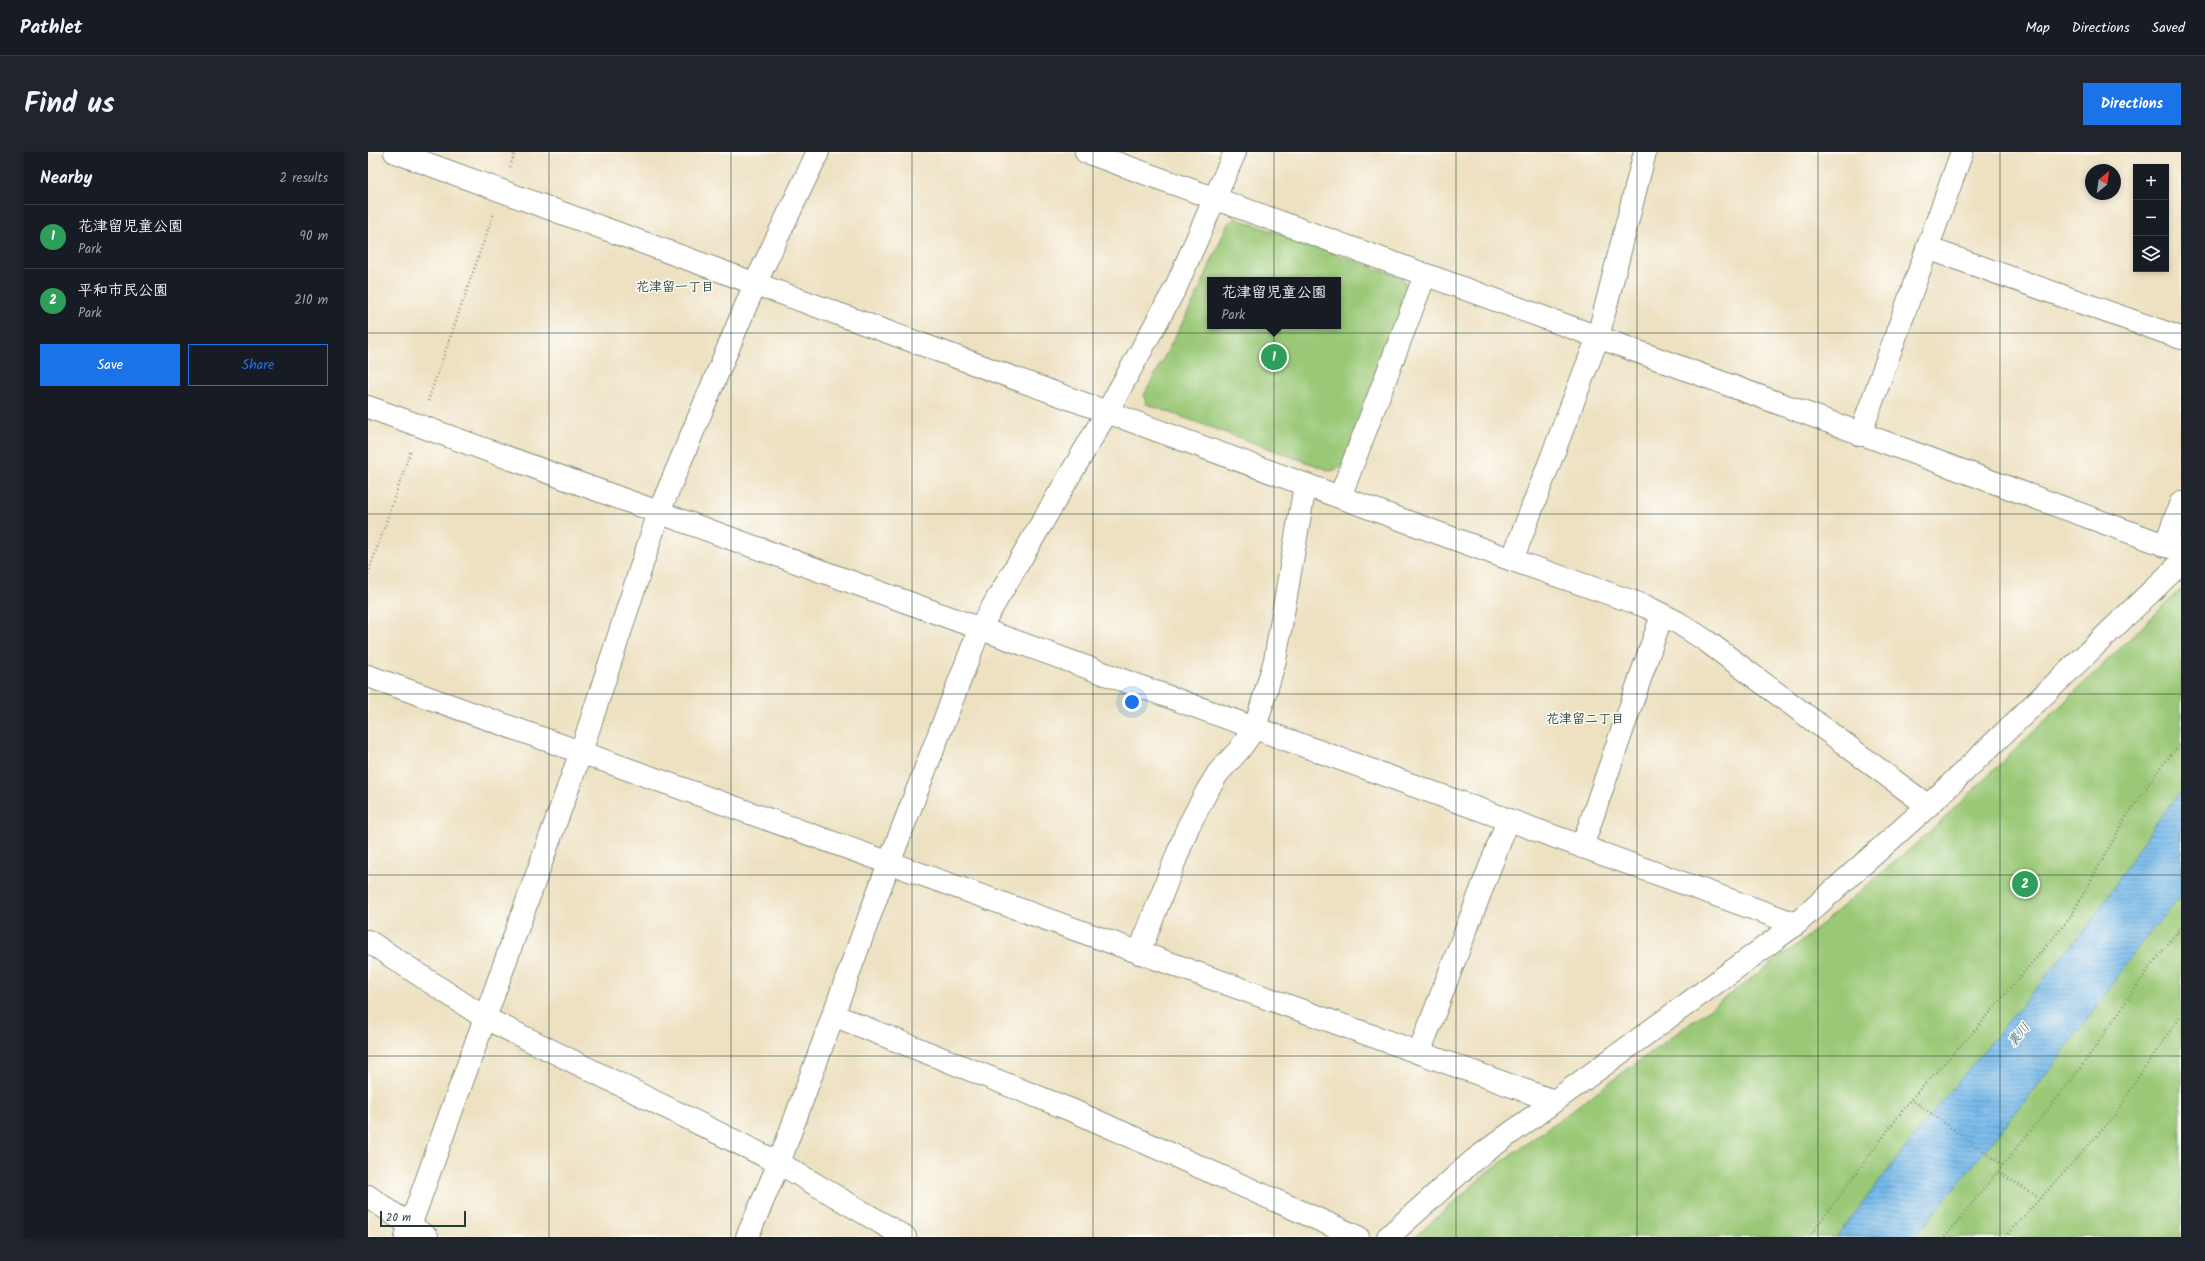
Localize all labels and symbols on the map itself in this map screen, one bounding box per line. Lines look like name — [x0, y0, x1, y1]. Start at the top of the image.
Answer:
north arrow — [2085, 164, 2121, 200]
district label: 花津留一丁目 — [636, 277, 714, 298]
pin: 1 — [1261, 342, 1287, 372]
your location — [1122, 692, 1142, 712]
district label: 花津留二丁目 — [1546, 709, 1624, 730]
pin: 2 — [2012, 869, 2038, 899]
water label: 裏川 — [2003, 1018, 2036, 1052]
scale bar — [380, 1209, 466, 1228]

